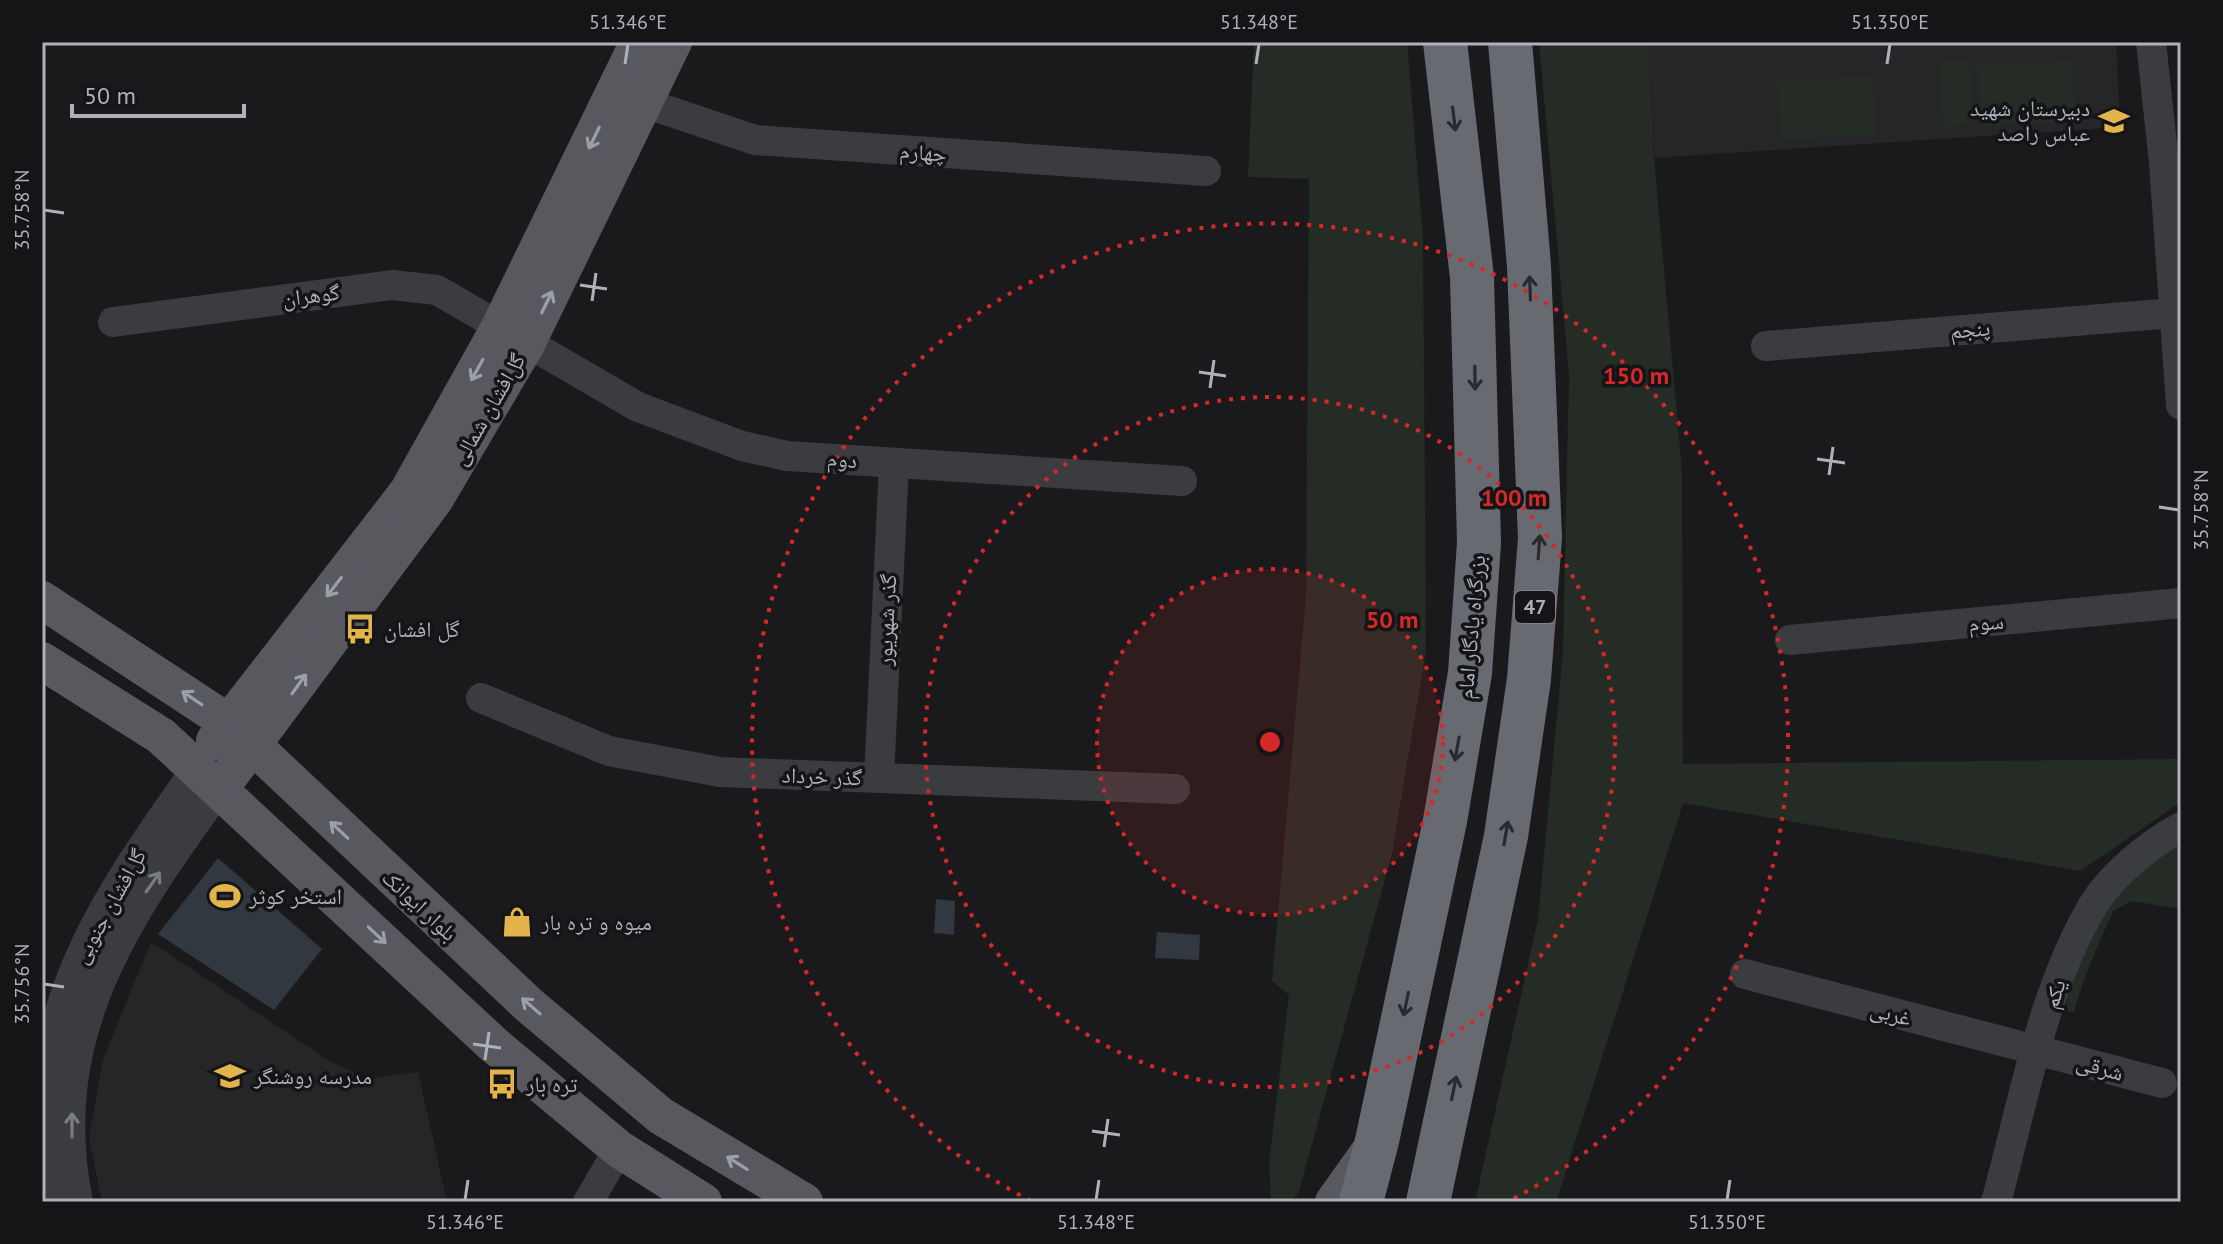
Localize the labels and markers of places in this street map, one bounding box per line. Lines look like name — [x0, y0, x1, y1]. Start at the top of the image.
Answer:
place label: دبیرستان شهید عباس راصد — [1970, 94, 2090, 147]
school or university icon: دبیرستان شهید عباس راصد — [2097, 104, 2131, 138]
bus stop icon: گل افشان — [343, 612, 377, 646]
place label: گل افشان — [384, 615, 460, 643]
centre of rings — [1256, 728, 1284, 756]
sports icon: استخر کوثر — [208, 879, 242, 913]
place label: استخر کوثر — [248, 882, 342, 910]
shop icon: میوه و تره بار — [500, 905, 534, 939]
place label: میوه و تره بار — [540, 908, 652, 936]
school or university icon: مدرسه روشنگر — [213, 1059, 247, 1093]
place label: مدرسه روشنگر — [253, 1062, 372, 1090]
bus stop icon: تره بار — [485, 1067, 519, 1101]
place label: تره بار — [525, 1070, 578, 1098]

